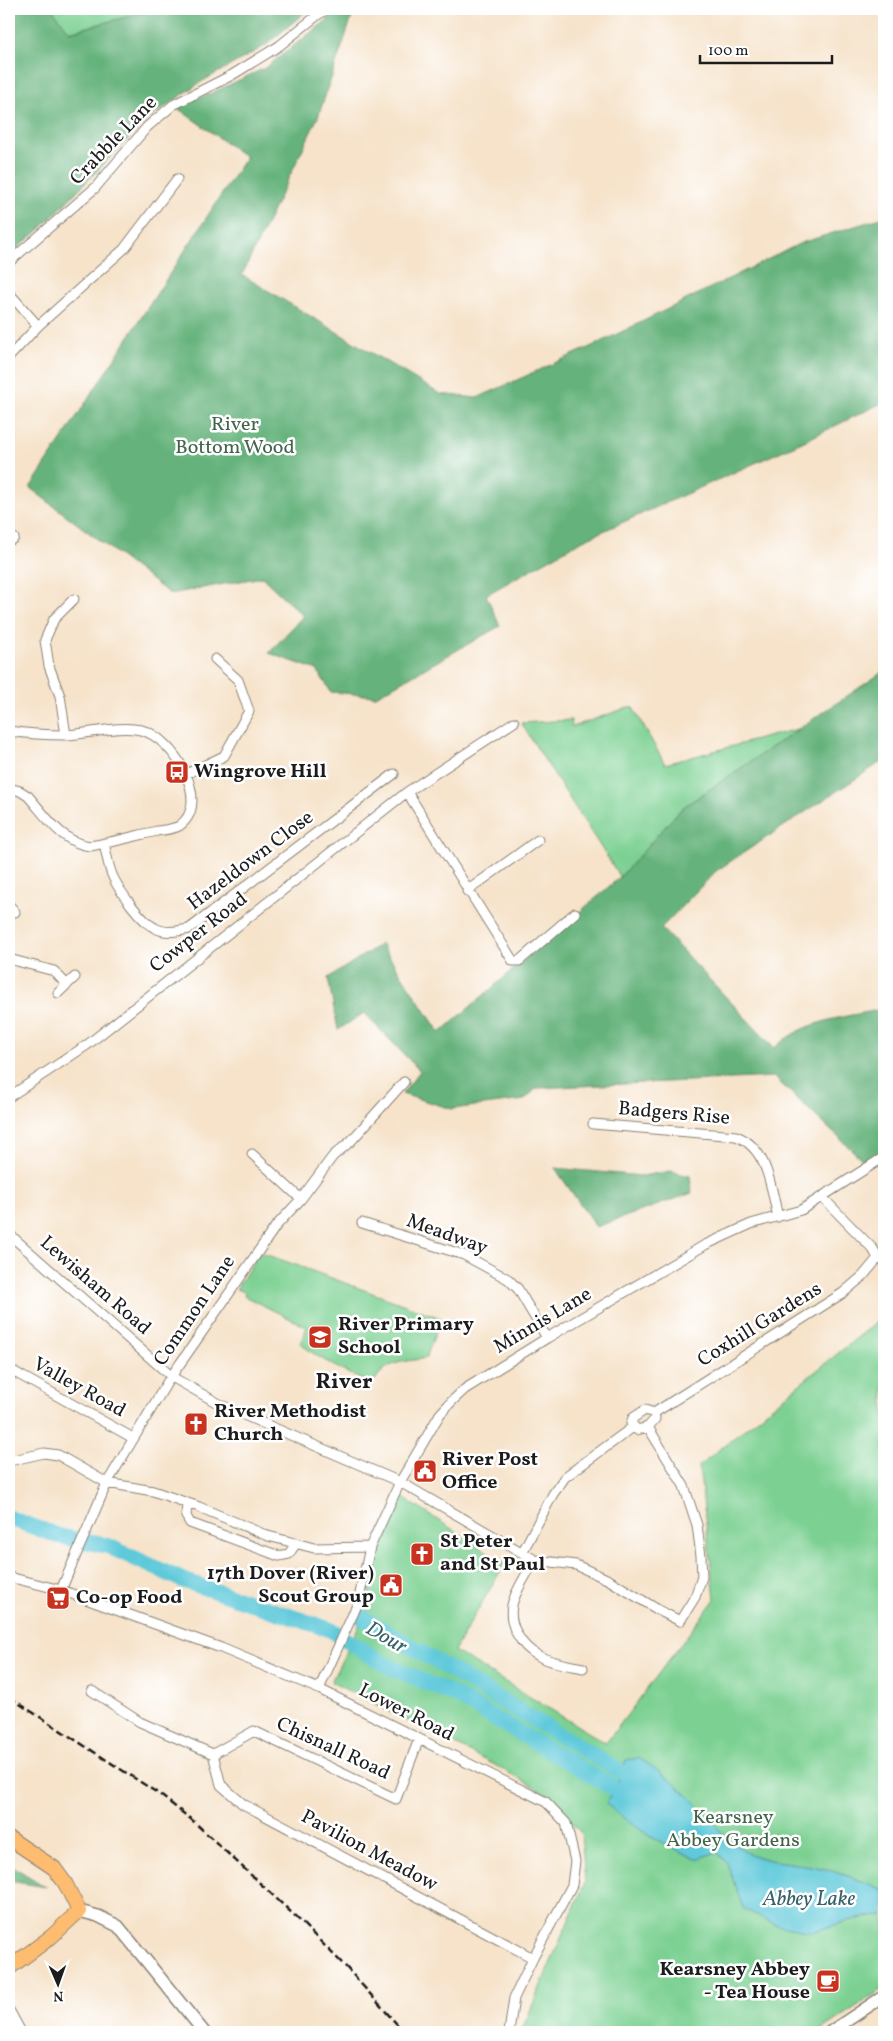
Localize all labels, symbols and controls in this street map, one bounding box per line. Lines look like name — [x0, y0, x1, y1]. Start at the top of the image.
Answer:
scale bar — [700, 32, 833, 64]
text: 100 m — [708, 41, 748, 62]
street label: Crabble Lane — [64, 90, 164, 192]
park label: River Bottom Wood — [175, 411, 295, 462]
place label: Wingrove Hill — [194, 758, 327, 786]
bus stop icon: Wingrove Hill — [164, 759, 190, 785]
street label: Hazeldown Close — [182, 804, 320, 918]
street label: Cowper Road — [144, 886, 254, 980]
street label: Badgers Rise — [617, 1095, 731, 1133]
street label: Meadway — [402, 1207, 492, 1263]
street label: Lewisham Road — [33, 1230, 157, 1342]
street label: Common Lane — [148, 1250, 242, 1372]
street label: Coxhill Gardens — [692, 1276, 828, 1374]
street label: Minnis Lane — [489, 1281, 597, 1361]
place label: River Primary School — [338, 1311, 474, 1362]
school or university icon: River Primary School — [307, 1324, 333, 1350]
street label: Valley Road — [27, 1351, 131, 1425]
district label: River — [316, 1367, 373, 1398]
place label: River Methodist Church — [214, 1398, 367, 1449]
church icon: River Methodist Church — [183, 1411, 209, 1437]
place label: River Post Office — [442, 1446, 539, 1497]
public building icon: River Post Office — [412, 1458, 438, 1484]
place label: St Peter and St Paul — [440, 1528, 545, 1579]
church icon: St Peter and St Paul — [409, 1541, 435, 1567]
place label: 17th Dover (River) Scout Group — [207, 1560, 374, 1611]
public building icon: 17th Dover (River) Scout Group — [378, 1572, 404, 1598]
place label: Co-op Food — [76, 1584, 182, 1612]
supermarket icon: Co-op Food — [45, 1585, 71, 1611]
water label: Dour — [360, 1615, 412, 1661]
street label: Lower Road — [353, 1677, 459, 1749]
street label: Chisnall Road — [272, 1710, 394, 1788]
street label: Pavilion Meadow — [296, 1803, 443, 1899]
park label: Kearsney Abbey Gardens — [666, 1804, 800, 1855]
water label: Abbey Lake — [762, 1885, 855, 1914]
place label: Kearsney Abbey - Tea House — [659, 1956, 810, 2007]
north arrow — [32, 1958, 82, 2008]
cafe icon: Kearsney Abbey - Tea House — [815, 1968, 841, 1994]
text: N — [53, 1986, 64, 2005]

